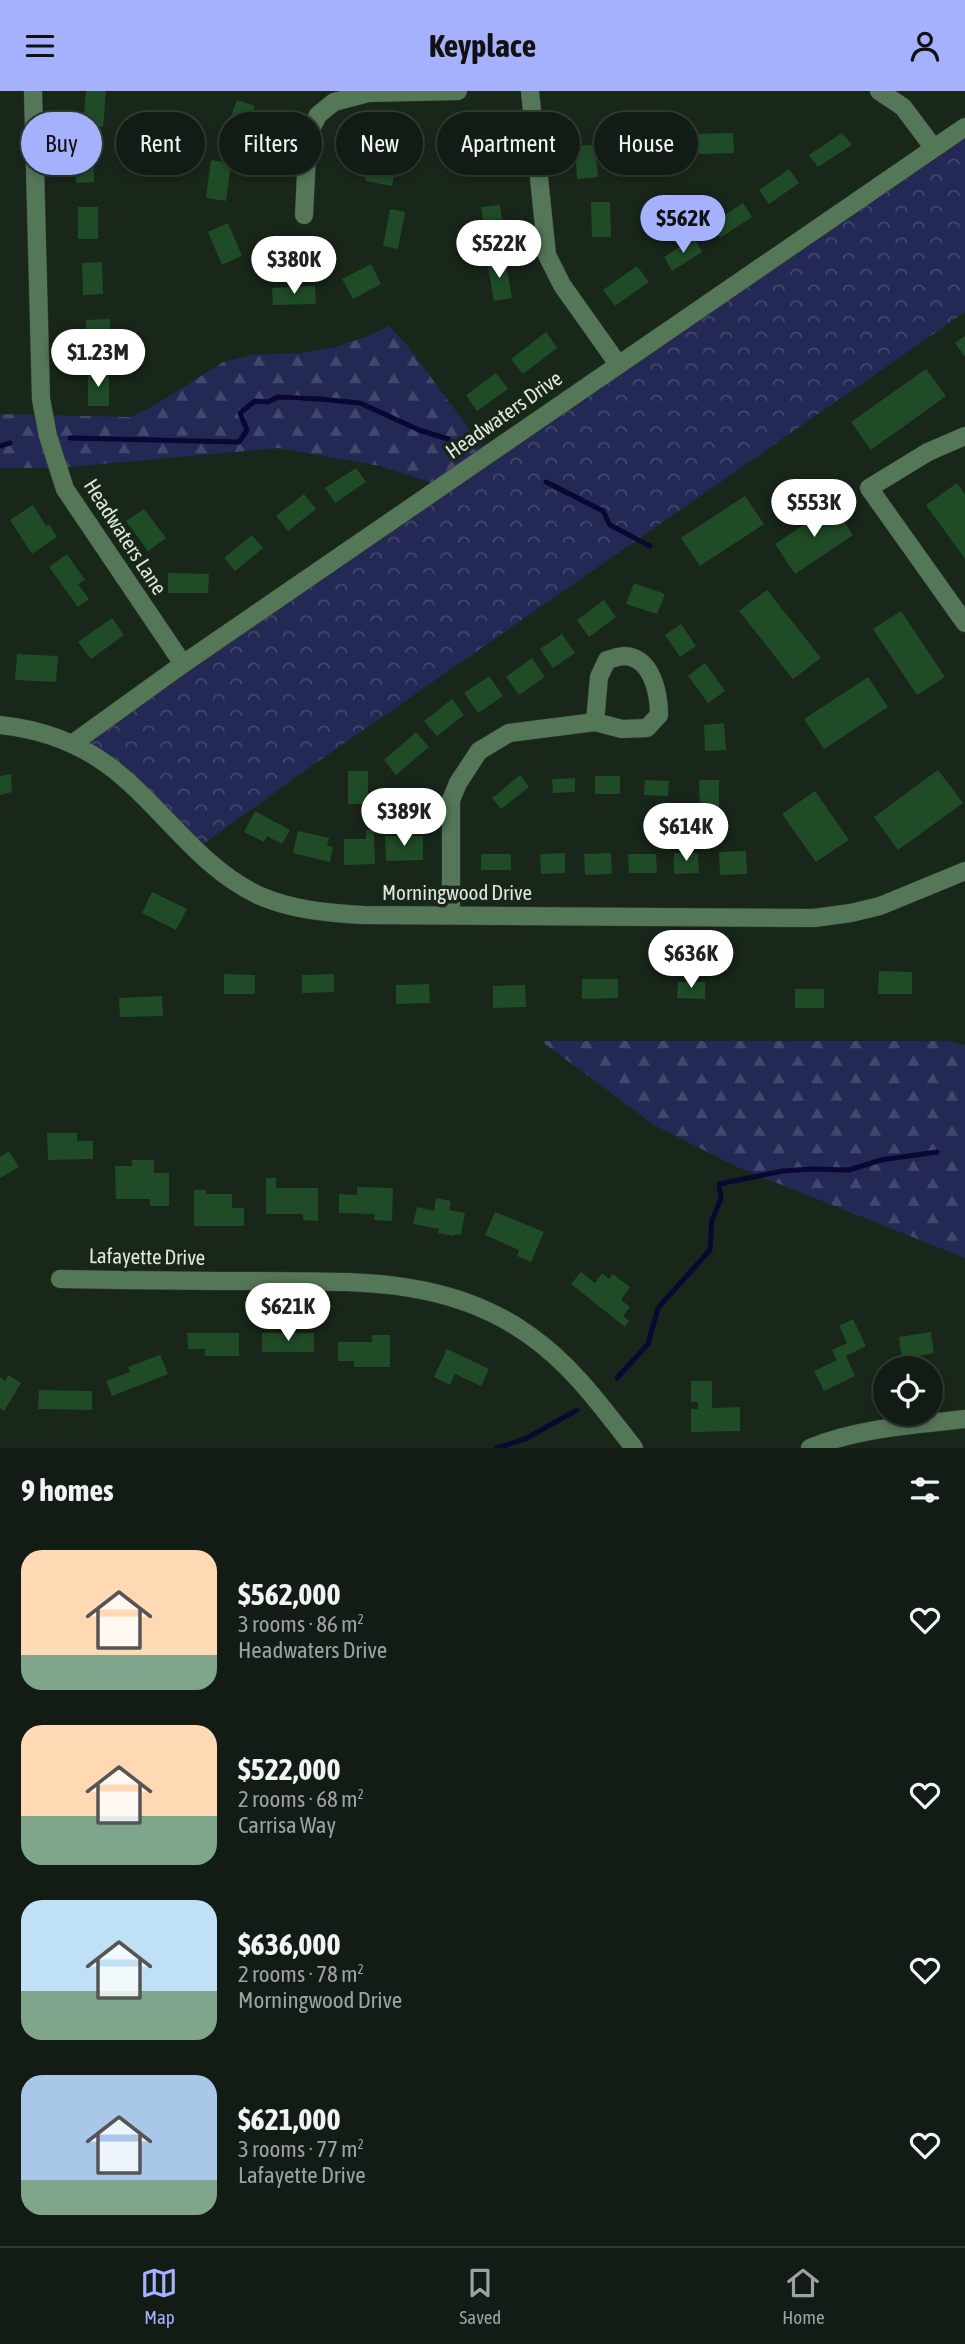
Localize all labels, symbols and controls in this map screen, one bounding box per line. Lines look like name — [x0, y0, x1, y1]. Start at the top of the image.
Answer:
icon: menu — [21, 27, 59, 65]
text: Keyplace — [429, 27, 536, 64]
icon: person — [906, 27, 944, 65]
chip: Buy — [21, 112, 102, 175]
chip: Rent — [116, 112, 205, 175]
chip: Filters — [219, 112, 322, 175]
chip: New — [336, 112, 423, 175]
chip: Apartment — [437, 112, 580, 175]
chip: House — [594, 112, 698, 175]
pin: $562K — [634, 195, 732, 255]
text: $562K — [656, 205, 710, 231]
pin: $522K — [450, 221, 548, 280]
text: $522K — [472, 230, 526, 256]
pin: $380K — [245, 237, 343, 296]
text: $380K — [267, 246, 321, 272]
pin: $1.23M — [41, 329, 155, 389]
text: $1.23M — [67, 339, 129, 365]
street label: Headwaters Drive — [441, 365, 566, 463]
street label: Headwaters Lane — [80, 474, 172, 599]
pin: $553K — [765, 479, 863, 539]
text: $553K — [787, 489, 841, 515]
pin: $389K — [355, 789, 453, 848]
text: $389K — [377, 798, 431, 824]
pin: $614K — [637, 803, 735, 863]
text: $614K — [659, 813, 713, 839]
street label: Morningwood Drive — [382, 880, 532, 904]
pin: $636K — [642, 930, 740, 990]
text: $636K — [664, 940, 718, 966]
street label: Lafayette Drive — [89, 1243, 205, 1269]
pin: $621K — [239, 1283, 337, 1343]
text: $621K — [261, 1293, 315, 1319]
map controls — [873, 1356, 943, 1426]
button: locate — [873, 1356, 943, 1426]
icon: filters — [906, 1471, 944, 1509]
text: 9 homes — [21, 1473, 114, 1507]
text: $562,000 — [238, 1577, 341, 1611]
icon: home — [77, 1578, 161, 1662]
icon: heart — [906, 1601, 944, 1639]
text: 3 rooms · 86 m² — [238, 1611, 364, 1637]
text: Headwaters Drive — [238, 1637, 387, 1663]
text: $522,000 — [238, 1752, 341, 1786]
icon: home — [77, 1753, 161, 1837]
icon: heart — [906, 1776, 944, 1814]
text: 2 rooms · 68 m² — [238, 1786, 364, 1812]
text: Carrisa Way — [238, 1812, 336, 1838]
text: $636,000 — [238, 1927, 341, 1961]
icon: home — [77, 1928, 161, 2012]
icon: heart — [906, 1951, 944, 1989]
text: 2 rooms · 78 m² — [238, 1961, 364, 1987]
text: Morningwood Drive — [238, 1987, 402, 2013]
text: $621,000 — [238, 2102, 341, 2136]
icon: home — [77, 2103, 161, 2187]
icon: heart — [906, 2126, 944, 2164]
text: 3 rooms · 77 m² — [238, 2136, 364, 2162]
text: Lafayette Drive — [238, 2162, 366, 2188]
tab: Map — [140, 2264, 178, 2328]
tab: Saved — [459, 2264, 501, 2328]
tab: Home — [782, 2264, 825, 2328]

